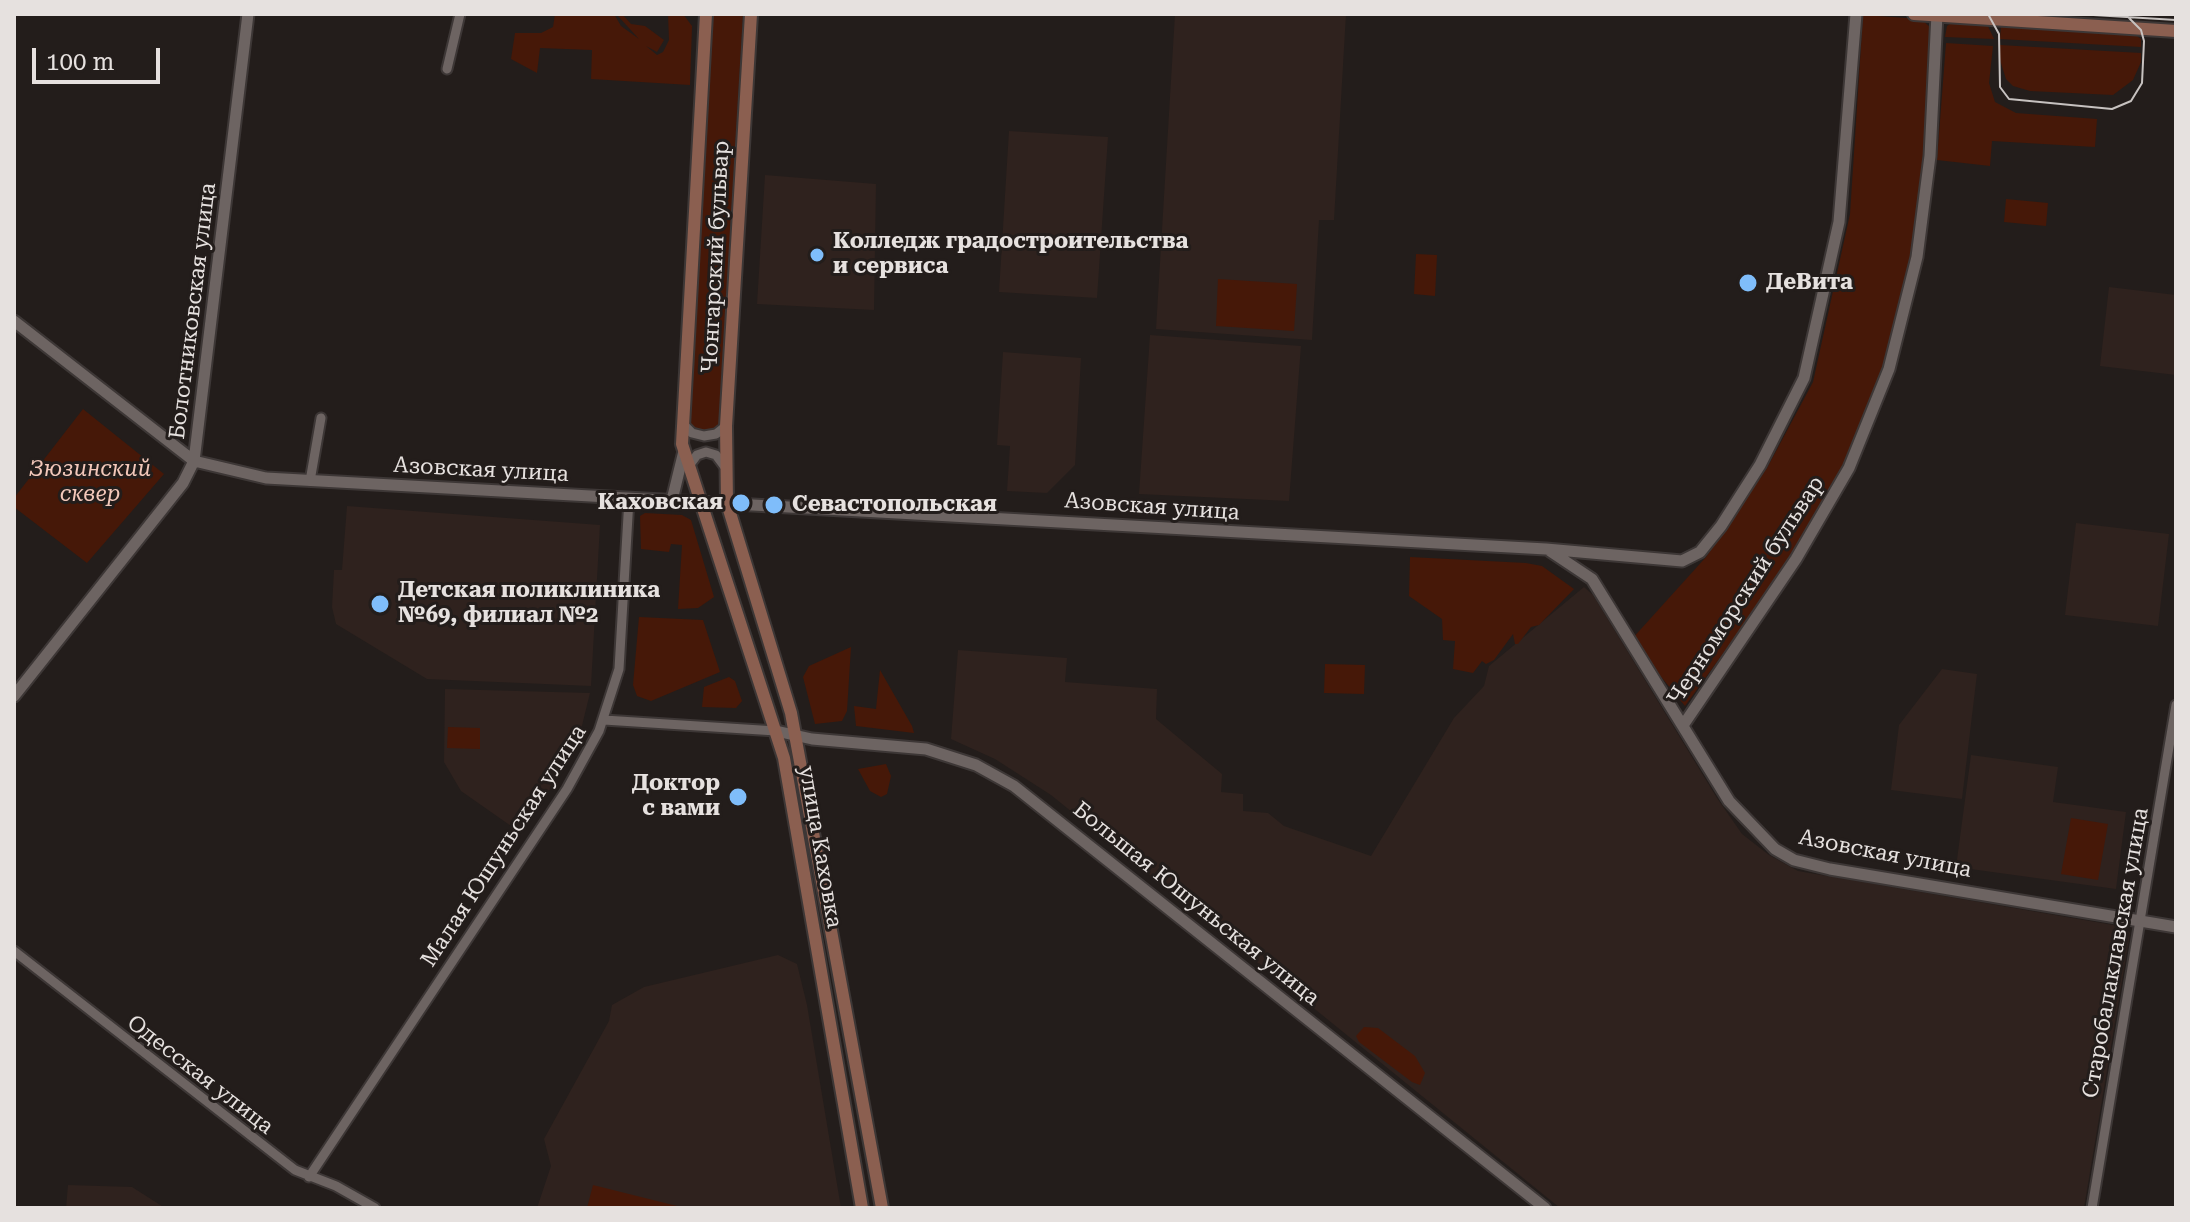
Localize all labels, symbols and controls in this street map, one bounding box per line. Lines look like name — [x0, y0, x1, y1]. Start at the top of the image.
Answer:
scale bar — [36, 32, 164, 82]
text: 100 m — [46, 48, 114, 76]
street label: Чонгарский бульвар — [697, 140, 735, 374]
street label: Болотниковская улица — [164, 181, 222, 441]
place label: Колледж градостроительства и сервиса — [833, 229, 1188, 280]
marker: Колледж градостроительства и сервиса — [808, 246, 826, 264]
place label: ДеВита — [1766, 270, 1853, 296]
marker: ДеВита — [1737, 272, 1759, 294]
street label: Азовская улица — [393, 452, 569, 488]
park label: Зюзинский сквер — [29, 457, 151, 508]
street label: Черноморский бульвар — [1662, 471, 1830, 711]
street label: Азовская улица — [1064, 488, 1240, 526]
place label: Каховская — [598, 490, 723, 516]
marker: Каховская — [730, 492, 752, 514]
place label: Севастопольская — [792, 492, 997, 518]
marker: Севастопольская — [763, 494, 785, 516]
place label: Детская поликлиника №69, филиал №2 — [398, 578, 660, 630]
marker: Детская поликлиника №69, филиал №2 — [369, 593, 391, 615]
street label: Малая Юшуньская улица — [416, 720, 592, 972]
street label: улица Каховка — [793, 764, 847, 930]
place label: Доктор с вами — [632, 771, 720, 822]
marker: Доктор с вами — [727, 786, 749, 808]
street label: Большая Юшуньская улица — [1067, 796, 1325, 1012]
street label: Старобалаклавская улица — [2077, 806, 2155, 1100]
street label: Азовская улица — [1796, 824, 1974, 884]
street label: Одесская улица — [122, 1010, 278, 1140]

